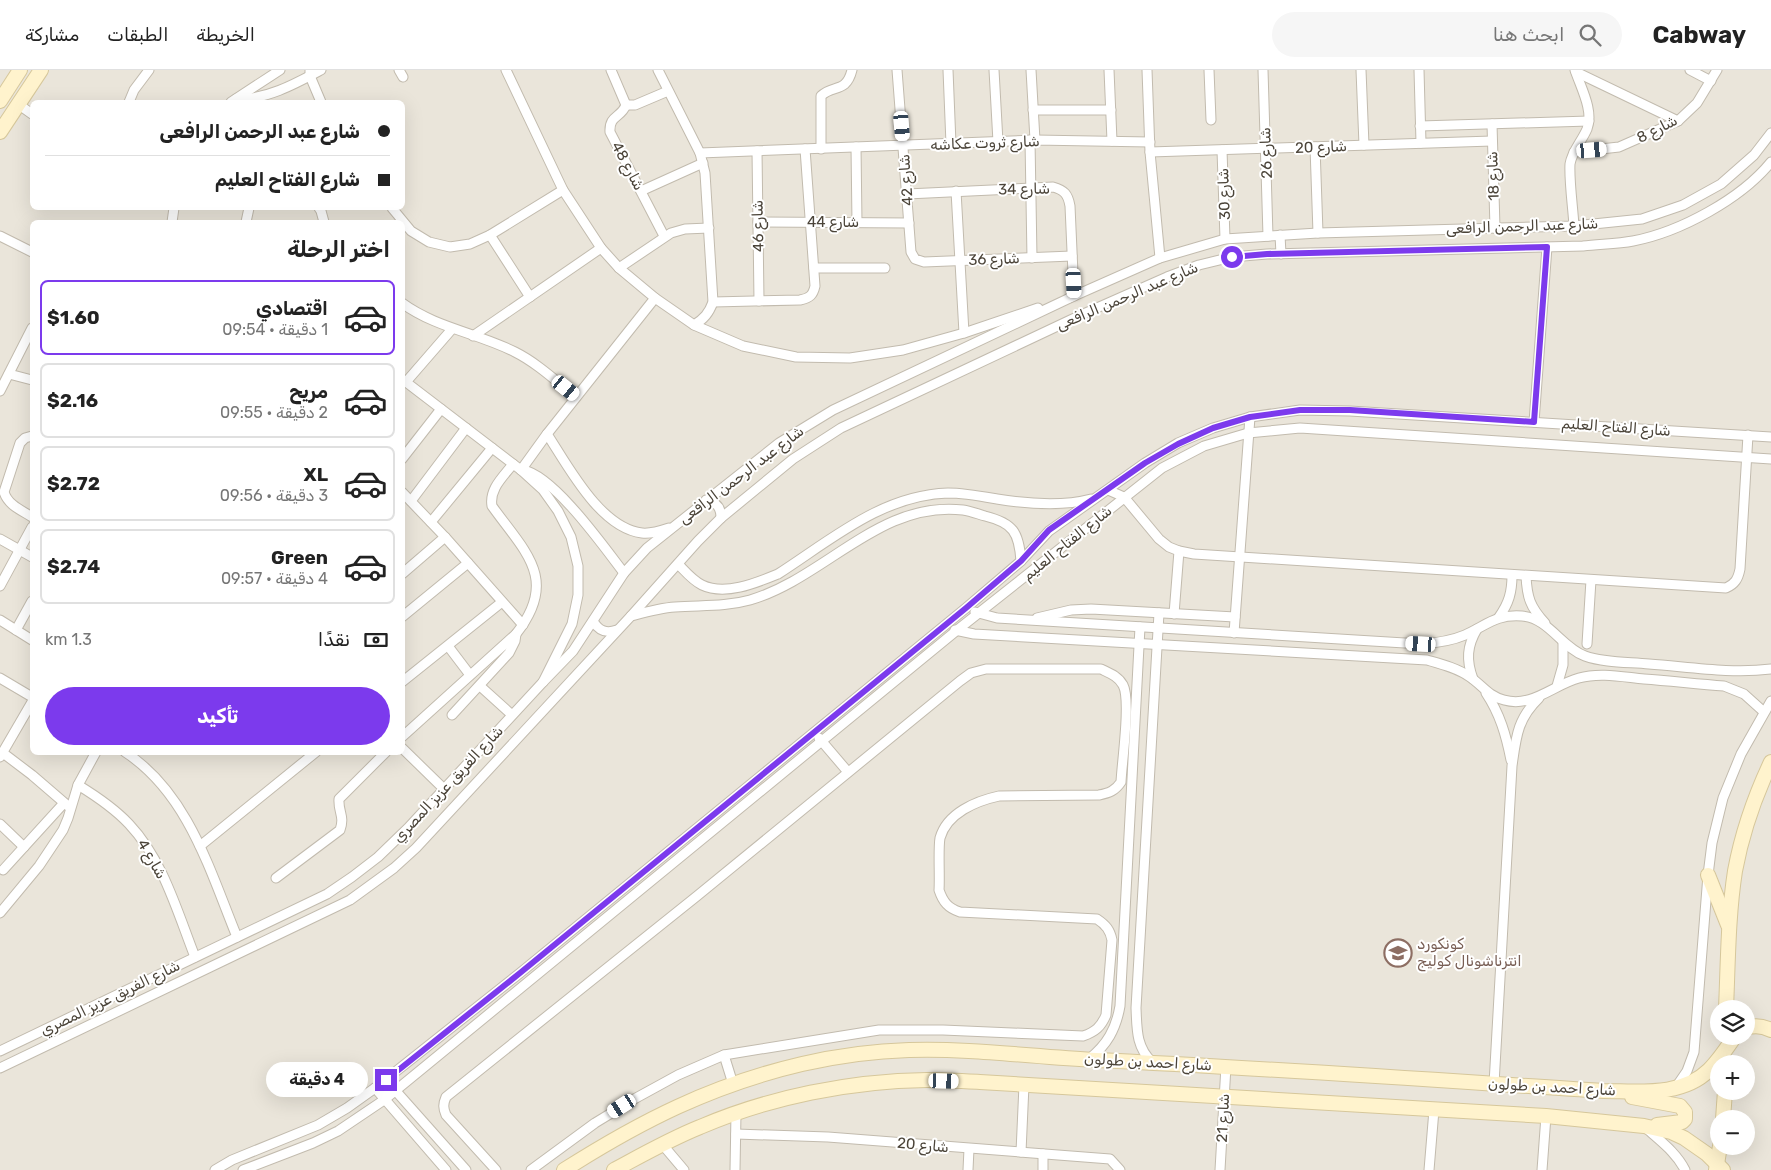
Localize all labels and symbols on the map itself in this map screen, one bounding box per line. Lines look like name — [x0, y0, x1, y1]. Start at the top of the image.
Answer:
car — [893, 110, 910, 142]
street label: شارع 8 — [1634, 111, 1681, 149]
street label: شارع 26 — [1256, 127, 1278, 179]
street label: شارع ثروت عكاشه — [930, 132, 1040, 156]
street label: شارع 20 — [1295, 137, 1347, 159]
street label: شارع 48 — [606, 139, 648, 194]
car — [1576, 141, 1607, 159]
street label: شارع 18 — [1483, 151, 1505, 201]
street label: شارع 42 — [895, 153, 919, 206]
street label: شارع 30 — [1214, 168, 1236, 220]
street label: شارع 34 — [998, 180, 1050, 200]
street label: شارع 46 — [749, 200, 769, 252]
street label: شارع 44 — [807, 213, 859, 233]
street label: شارع عبد الرحمن الرافعى — [1446, 214, 1599, 240]
route start — [1221, 246, 1243, 268]
street label: شارع 36 — [968, 249, 1020, 271]
street label: شارع عبد الرحمن الرافعى — [1053, 258, 1201, 336]
car — [1065, 268, 1082, 298]
car — [549, 373, 582, 403]
street label: شارع الفتاح العليم — [1560, 414, 1671, 442]
street label: شارع عبد الرحمن الرافعى — [675, 422, 808, 530]
street label: شارع الفتاح العليم — [1019, 501, 1117, 586]
car — [1405, 636, 1436, 652]
street label: شارع الفريق عزيز المصري — [389, 722, 508, 848]
street label: شارع 4 — [132, 836, 171, 883]
place label: كونكورد انترناشونال كوليج — [1417, 935, 1522, 972]
school or university icon: كونكورد انترناشونال كوليج — [1383, 938, 1413, 968]
street label: شارع الفريق عزيز المصري — [37, 956, 184, 1042]
street label: شارع احمد بن طولون — [1083, 1050, 1212, 1076]
callout: 4 دقيقة — [266, 1062, 368, 1098]
route end — [375, 1069, 397, 1091]
car — [928, 1073, 959, 1089]
street label: شارع احمد بن طولون — [1487, 1075, 1616, 1101]
car — [605, 1092, 638, 1120]
street label: شارع 21 — [1213, 1093, 1235, 1143]
street label: شارع 20 — [896, 1134, 950, 1158]

